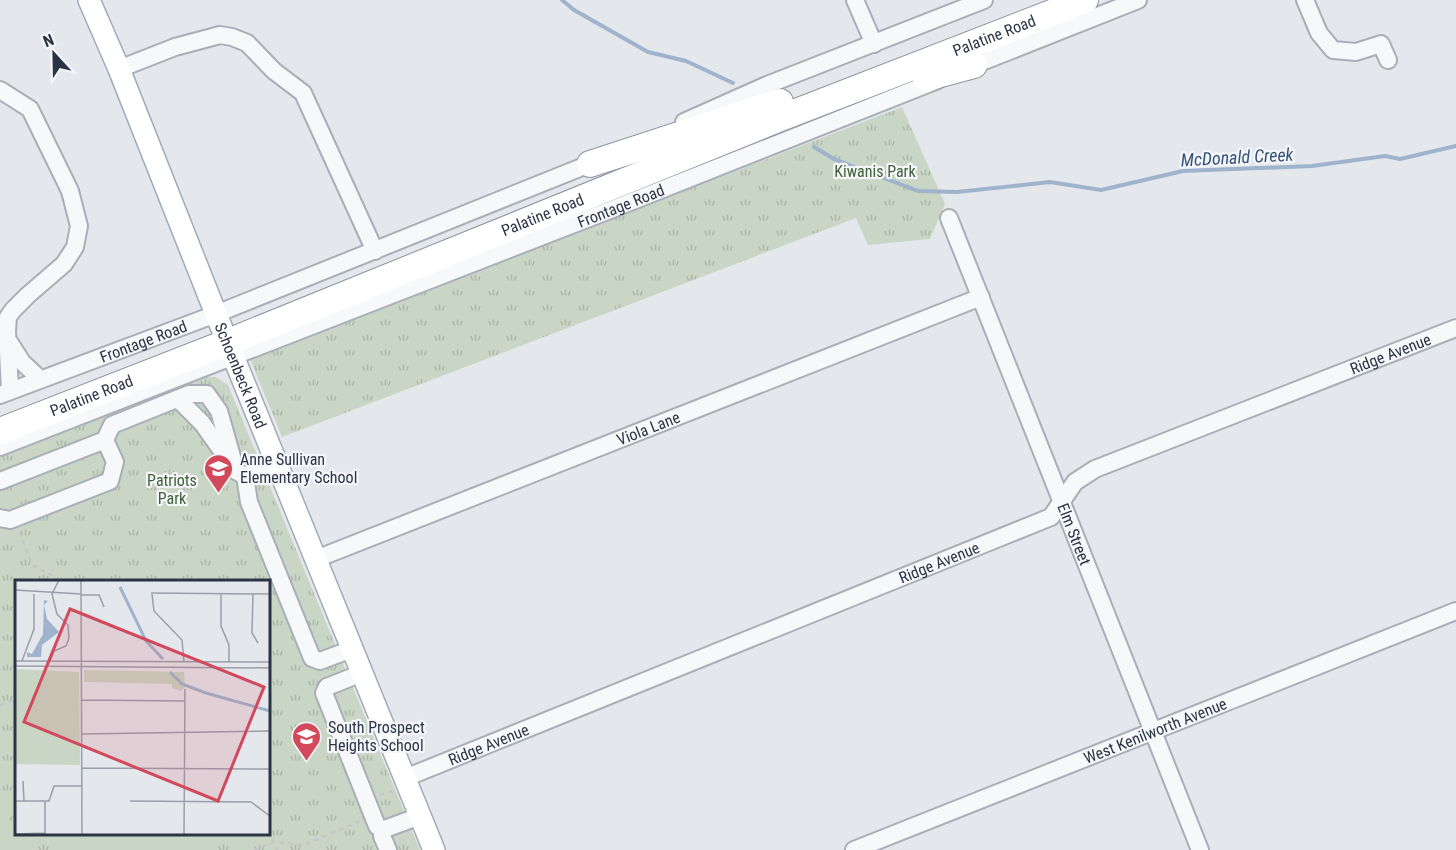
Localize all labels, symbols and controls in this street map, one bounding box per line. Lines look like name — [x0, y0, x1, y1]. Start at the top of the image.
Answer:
street label: Palatine Road — [950, 11, 1038, 60]
north arrow — [24, 24, 84, 84]
text: N — [40, 30, 57, 51]
water label: McDonald Creek — [1180, 144, 1295, 170]
park label: Kiwanis Park — [834, 162, 916, 181]
street label: Frontage Road — [575, 180, 667, 231]
street label: Palatine Road — [498, 189, 586, 240]
street label: Frontage Road — [97, 316, 189, 366]
street label: Schoenbeck Road — [211, 320, 271, 431]
street label: Ridge Avenue — [1347, 329, 1433, 378]
street label: Palatine Road — [47, 371, 135, 420]
street label: Viola Lane — [614, 407, 682, 449]
place label: Anne Sullivan Elementary School — [240, 450, 357, 487]
school or university icon: Anne Sullivan Elementary School — [203, 452, 235, 494]
park label: Patriots Park — [147, 471, 197, 508]
street label: Elm Street — [1054, 500, 1095, 568]
street label: Ridge Avenue — [896, 537, 982, 587]
inset map — [15, 580, 270, 835]
street label: West Kenilworth Avenue — [1081, 694, 1229, 767]
place label: South Prospect Heights School — [328, 718, 425, 755]
school or university icon: South Prospect Heights School — [291, 720, 323, 762]
street label: Ridge Avenue — [445, 720, 532, 769]

